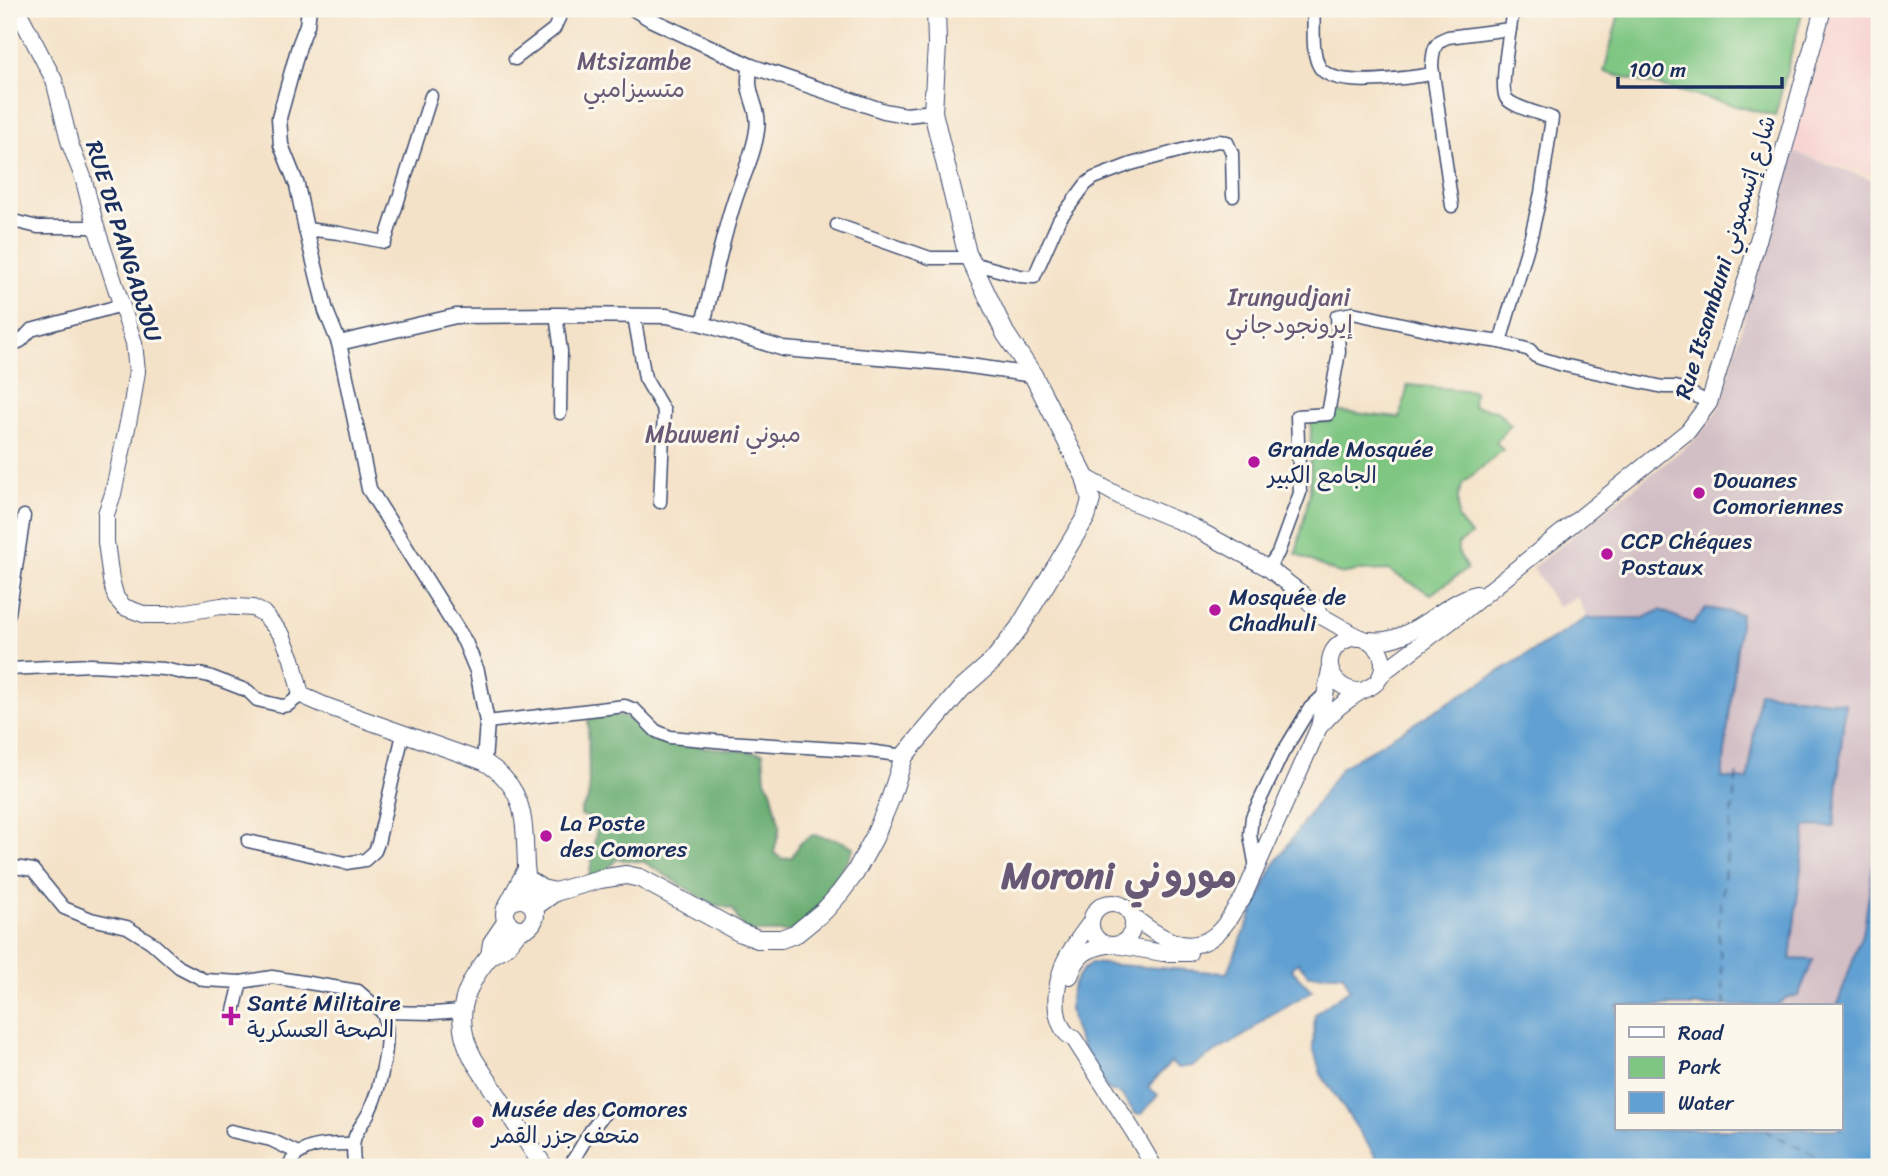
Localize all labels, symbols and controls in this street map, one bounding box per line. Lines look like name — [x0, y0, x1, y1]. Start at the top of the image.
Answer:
district label: Mtsizambe متسيزامبي — [577, 40, 691, 110]
scale bar — [1618, 46, 1783, 90]
text: 100 m — [1629, 51, 1686, 89]
street label: Rue Itsambuni شارع إتسمبوني — [1663, 110, 1788, 404]
street label: RUE DE PANGADJOU — [73, 135, 174, 348]
district label: Irungudjani إيرونجودجاني — [1225, 276, 1353, 346]
district label: Mbuweni مبوني — [645, 413, 801, 455]
place label: Grande Mosquée الجامع الكبير — [1266, 429, 1434, 496]
marker: Grande Mosquée الجامع الكبير — [1246, 454, 1262, 470]
place label: Douanes Comoriennes — [1713, 460, 1844, 527]
marker: Douanes Comoriennes — [1691, 485, 1707, 501]
place label: CCP Chéques Postaux — [1621, 521, 1752, 588]
marker: CCP Chéques Postaux — [1599, 546, 1615, 562]
place label: Mosquée de Chadhuli — [1229, 577, 1347, 644]
marker: Mosquée de Chadhuli — [1207, 602, 1223, 618]
place label: La Poste des Comores — [560, 803, 688, 870]
marker: La Poste des Comores — [538, 828, 554, 844]
district label: Moroni موروني — [1000, 843, 1237, 908]
place label: Santé Militaire الصحة العسكرية — [247, 983, 401, 1050]
legend — [1615, 1004, 1842, 1130]
marker: Santé Militaire الصحة العسكرية — [221, 1006, 241, 1026]
text: Road — [1678, 1014, 1725, 1052]
text: Park — [1678, 1048, 1721, 1086]
text: Water — [1678, 1084, 1735, 1122]
place label: Musée des Comores متحف جزر القمر — [490, 1089, 688, 1156]
marker: Musée des Comores متحف جزر القمر — [470, 1114, 486, 1130]

